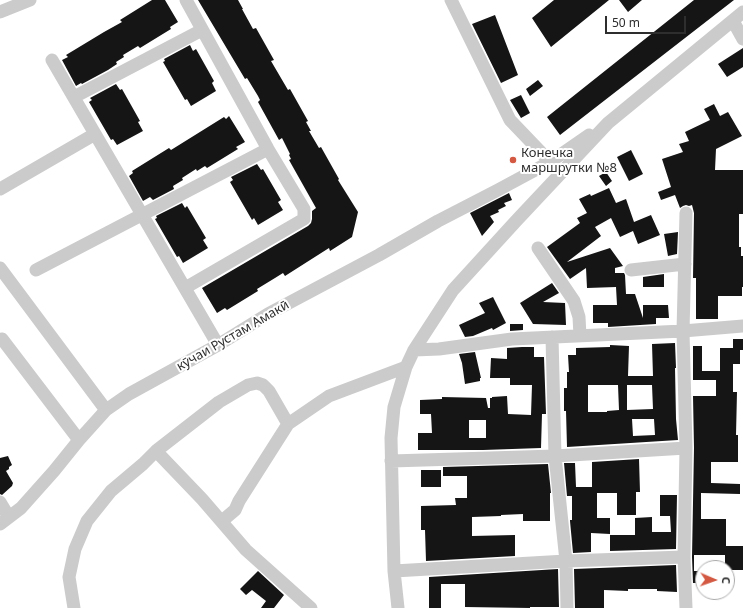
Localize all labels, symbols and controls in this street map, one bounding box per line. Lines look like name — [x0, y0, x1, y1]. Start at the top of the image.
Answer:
scale bar — [607, 8, 688, 34]
text: 50 m — [612, 14, 640, 31]
place label: Конечка маршрутки №8 — [521, 145, 617, 176]
marker: Конечка маршрутки №8 — [508, 155, 518, 165]
street label: кӯчаи Рустам Амакӣ — [174, 297, 292, 375]
north arrow — [695, 560, 735, 600]
text: С — [719, 577, 734, 584]

